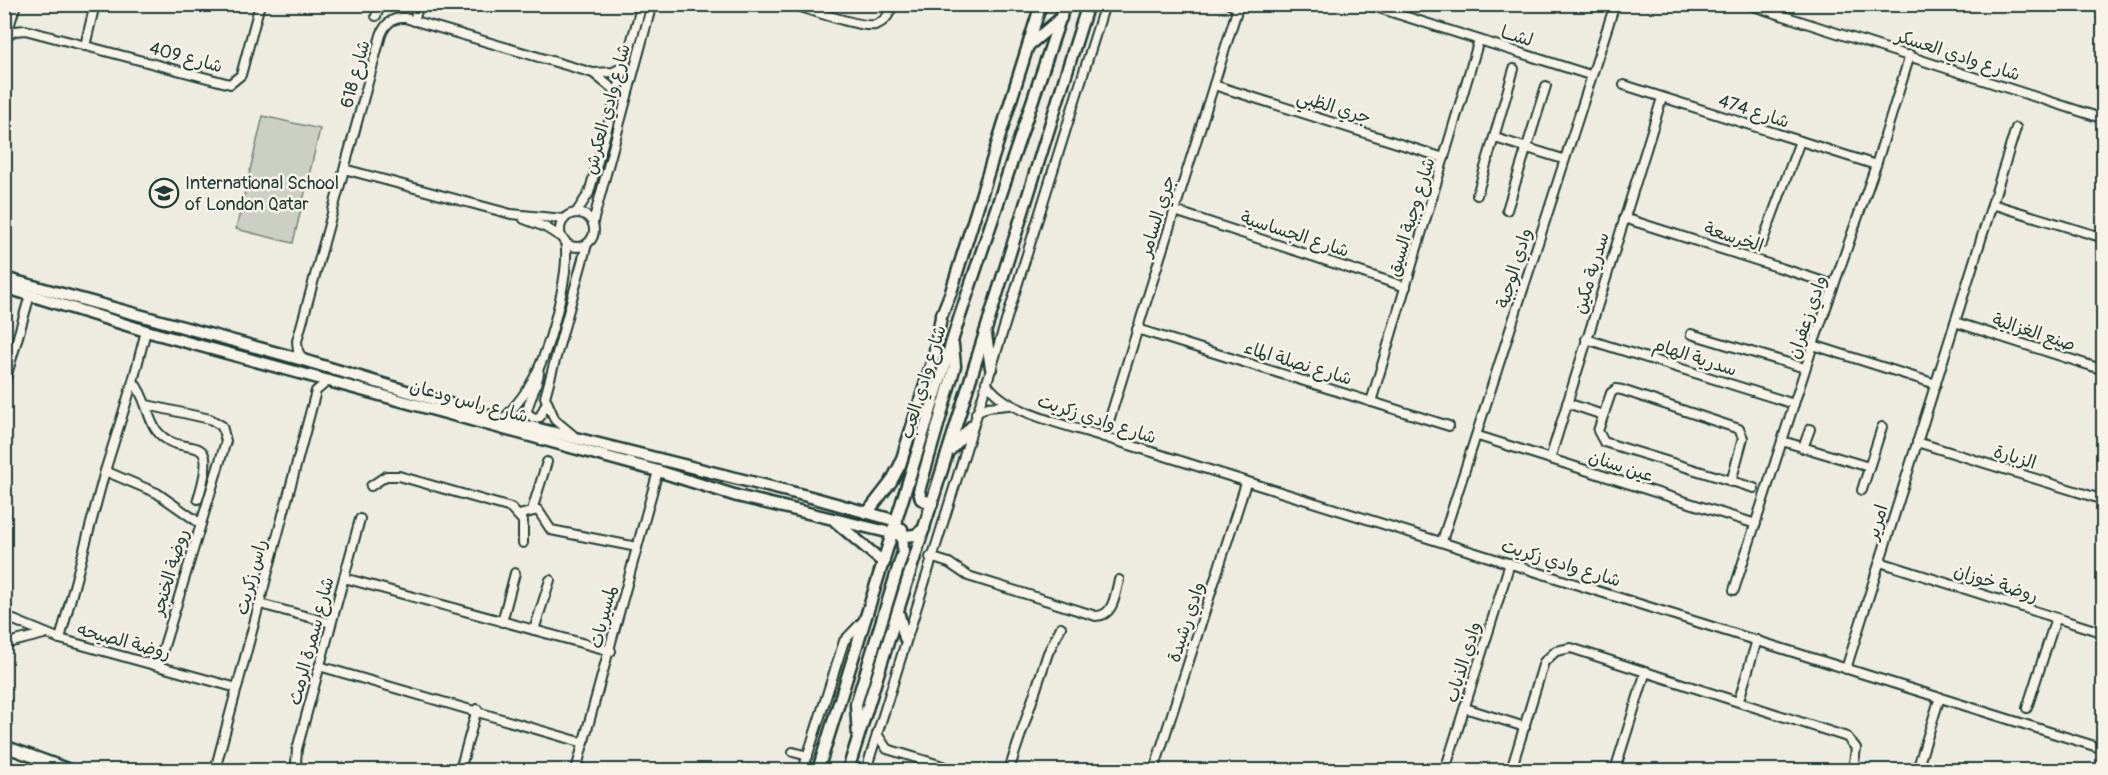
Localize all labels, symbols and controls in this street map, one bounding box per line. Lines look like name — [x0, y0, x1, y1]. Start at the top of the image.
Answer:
street label: لشــا — [1498, 21, 1536, 52]
street label: شارع وادي العسكر — [1890, 24, 2023, 87]
street label: شارع 409 — [147, 37, 225, 78]
street label: شارع 618 — [335, 38, 376, 111]
street label: شارع وادي العكرش — [579, 41, 637, 177]
street label: جري الظبي — [1293, 85, 1374, 133]
street label: شارع 474 — [1715, 89, 1792, 134]
street label: شارع وجبة السيق — [1382, 155, 1441, 280]
place label: International School of London Qatar — [185, 172, 339, 216]
street label: جري السامر — [1134, 172, 1182, 262]
school or university icon: International School of London Qatar — [148, 177, 180, 209]
street label: شارع الجساسية — [1238, 206, 1352, 263]
street label: الخرسعة — [1701, 217, 1767, 258]
street label: وادي الوجبة — [1491, 225, 1539, 311]
street label: سدرية مكين — [1568, 229, 1615, 317]
street label: وادي زعفران — [1782, 272, 1833, 362]
street label: صنع الغزالية — [1989, 308, 2078, 358]
street label: شارع وادي العب — [895, 322, 953, 442]
street label: سدرية الهام — [1649, 333, 1740, 384]
street label: شارع نصلة الماء — [1241, 336, 1355, 391]
street label: شارع راس ودعان — [407, 375, 531, 428]
street label: شارع وادي زكريت — [1034, 389, 1159, 451]
street label: الزبارة — [1991, 440, 2039, 475]
street label: عين سنان — [1586, 445, 1656, 488]
street label: امرير — [1861, 502, 1894, 544]
street label: روضة الخنجر — [146, 526, 195, 620]
street label: شارع وادي زكريت — [1498, 534, 1624, 594]
street label: راس زكريت — [230, 537, 273, 618]
street label: روضة خوزان — [1951, 559, 2041, 608]
street label: شارع سمرة الرمث — [283, 574, 340, 708]
street label: وادي رشيدة — [1163, 579, 1211, 666]
street label: لمسيربات — [585, 583, 622, 651]
street label: روضة الصيحه — [74, 618, 173, 665]
street label: وادي الذياب — [1440, 619, 1488, 706]

